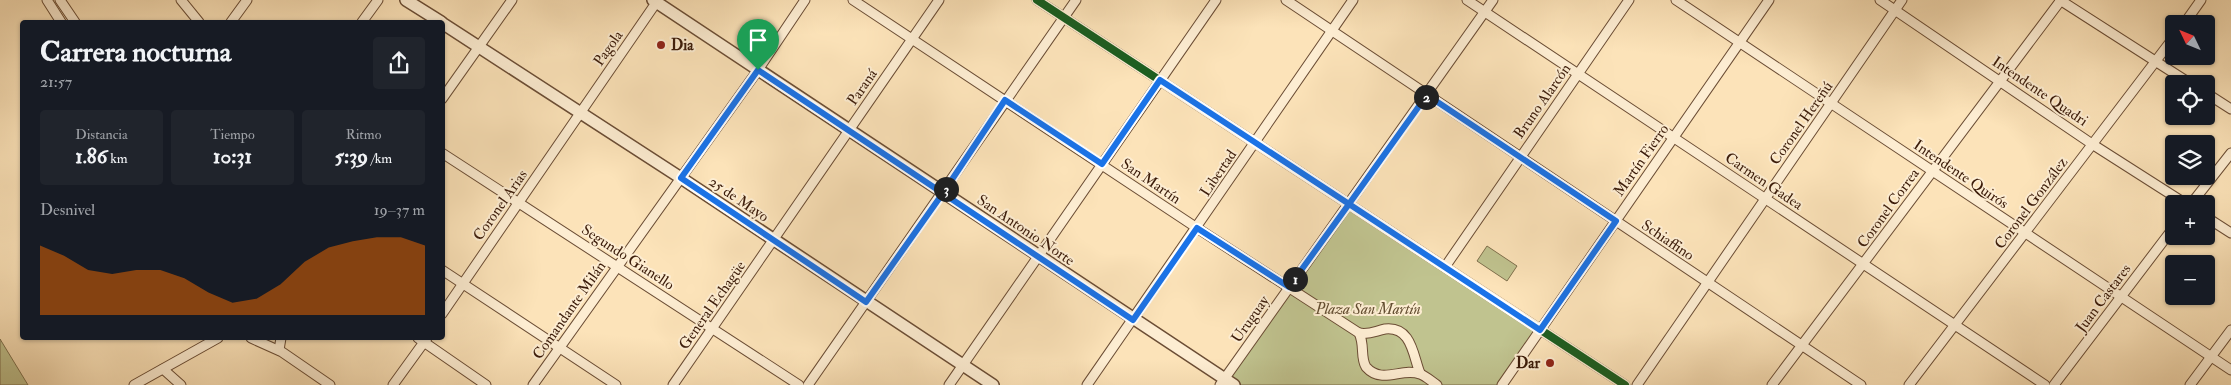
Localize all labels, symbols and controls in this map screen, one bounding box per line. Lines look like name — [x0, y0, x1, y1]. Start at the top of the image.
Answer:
north arrow — [2165, 15, 2215, 65]
map controls — [2165, 15, 2215, 305]
pin — [737, 19, 779, 70]
street label: Pagola — [589, 26, 628, 70]
icon: arrive — [744, 26, 772, 54]
text: Carrera nocturna — [40, 35, 231, 70]
place label: Dia — [671, 36, 694, 55]
button: share — [373, 37, 425, 89]
marker: Dia — [655, 39, 667, 51]
street label: Intendente Quadri — [1988, 52, 2091, 131]
street label: Bruno Alarcón — [1510, 60, 1575, 142]
street label: Paraná — [843, 65, 882, 109]
text: 21:57 — [40, 72, 72, 92]
button: locate — [2165, 75, 2215, 125]
street label: Coronel Hereñú — [1766, 78, 1837, 169]
pin: 2 — [1414, 84, 1438, 110]
text: 2 — [1423, 89, 1430, 106]
street label: Martín Fierro — [1610, 121, 1673, 200]
text: Distancia — [75, 126, 128, 143]
text: Tiempo — [210, 126, 255, 143]
text: Ritmo — [346, 126, 381, 143]
button: layers — [2165, 135, 2215, 185]
street label: Intendente Quirós — [1910, 136, 2012, 213]
text: 1.86 — [75, 143, 107, 170]
text: 10:31 — [213, 143, 252, 170]
text: 5:39 — [335, 143, 368, 170]
street label: Libertad — [1196, 146, 1241, 200]
street label: Carmen Gadea — [1721, 148, 1807, 215]
text: km — [107, 150, 128, 167]
text: /km — [368, 150, 392, 167]
street label: San Martín — [1117, 154, 1185, 208]
street label: Coronel González — [1991, 154, 2072, 253]
street label: Coronel Correa — [1853, 164, 1924, 252]
street label: Coronel Arias — [469, 166, 532, 244]
street label: 25 de Mayo — [705, 172, 772, 226]
pin: 3 — [934, 176, 958, 202]
text: 3 — [944, 181, 949, 198]
street label: San Antonio Norte — [973, 191, 1078, 270]
button: + — [2165, 195, 2215, 245]
text: Desnivel — [40, 200, 95, 220]
text: 19–37 m — [374, 200, 425, 220]
street label: Schiaffino — [1638, 216, 1698, 265]
street label: Segundo Gianello — [578, 220, 678, 295]
button: − — [2165, 255, 2215, 305]
street label: Comandante Milán — [529, 257, 610, 363]
street label: General Echagüe — [675, 257, 750, 353]
street label: Juan Castares — [2071, 260, 2136, 338]
pin: 1 — [1282, 266, 1308, 292]
text: 1 — [1293, 271, 1298, 288]
street label: Uruguay — [1227, 292, 1274, 347]
park label: Plaza San Martín — [1314, 300, 1421, 319]
place label: Dar — [1516, 354, 1540, 373]
marker: Dar — [1544, 357, 1556, 369]

